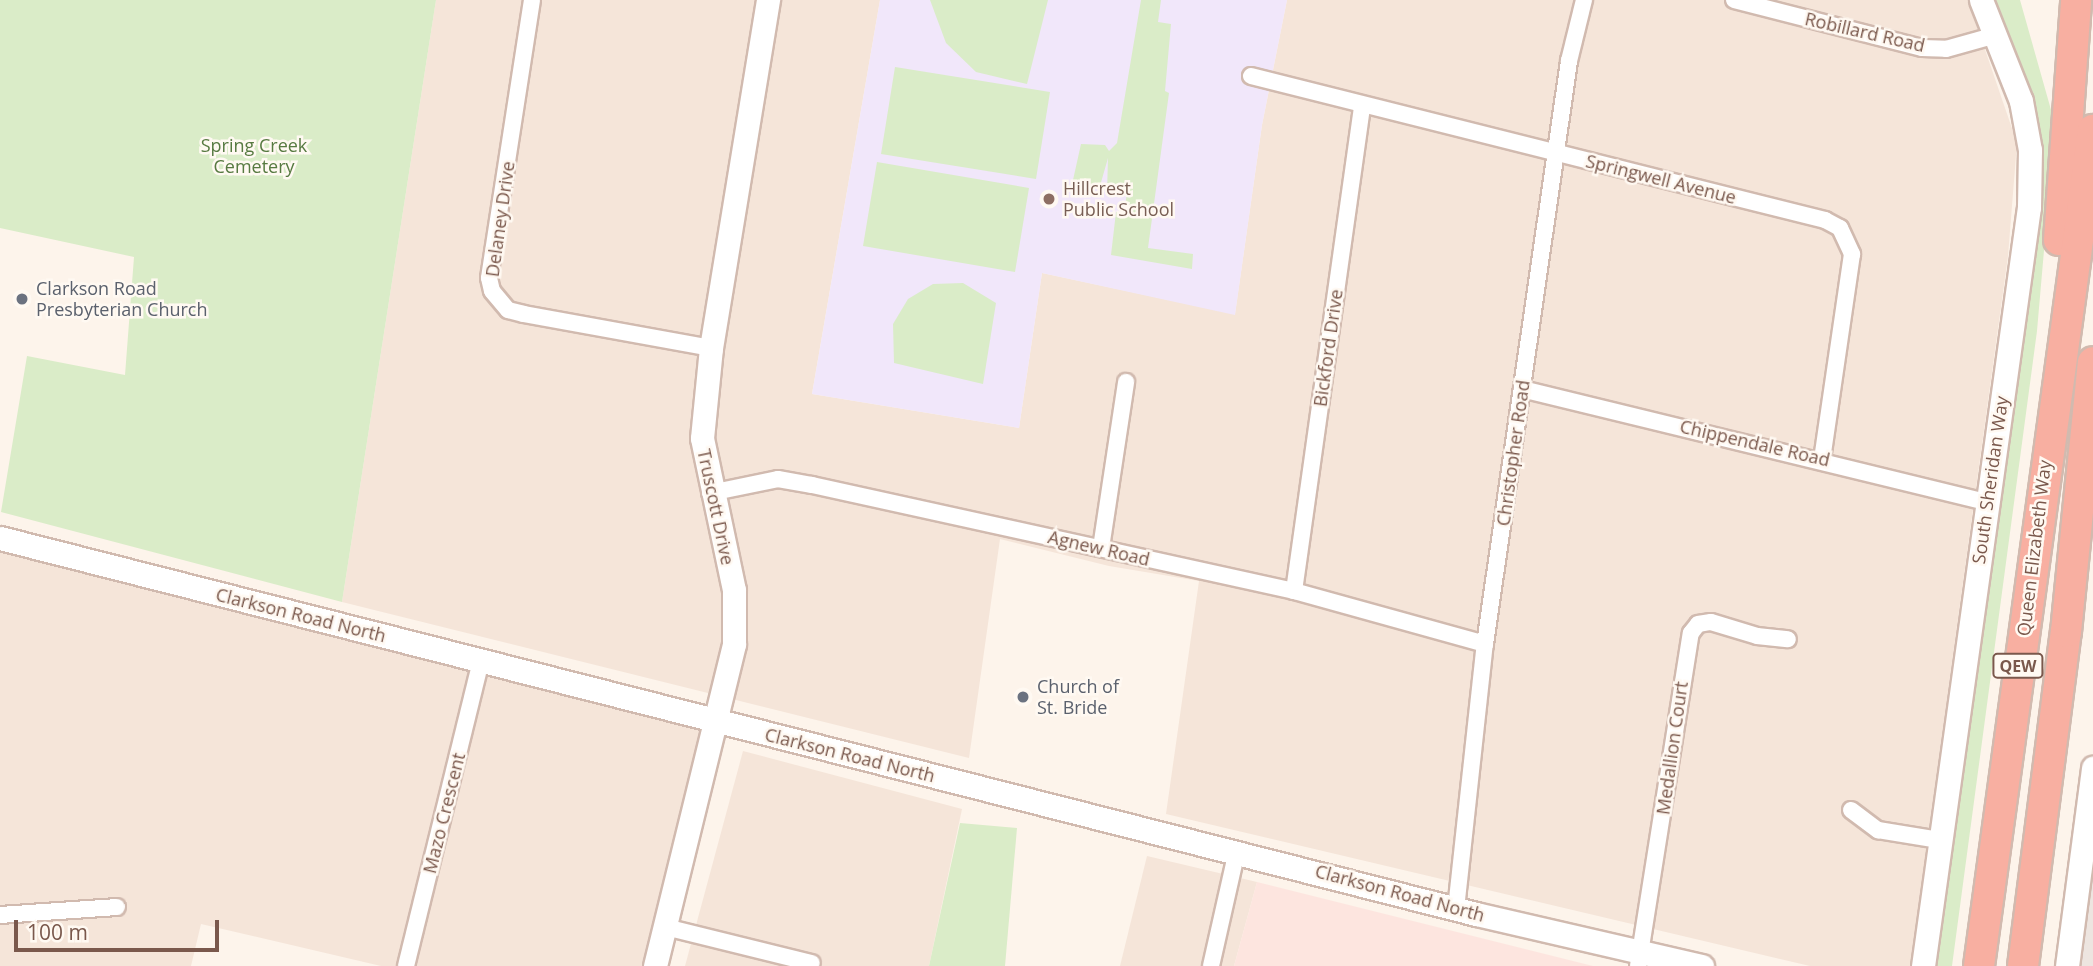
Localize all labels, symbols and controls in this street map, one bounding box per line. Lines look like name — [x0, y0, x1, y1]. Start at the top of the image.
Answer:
street label: Robillard Road — [1803, 8, 1927, 56]
park label: Spring Creek Cemetery — [201, 135, 307, 178]
street label: Springwell Avenue — [1584, 150, 1738, 208]
street label: Delaney Drive — [481, 160, 519, 278]
place label: Hillcrest Public School — [1063, 178, 1174, 220]
marker: Hillcrest Public School — [1041, 191, 1057, 207]
place label: Clarkson Road Presbyterian Church — [36, 278, 207, 320]
street label: Bickford Drive — [1309, 288, 1347, 408]
marker: Clarkson Road Presbyterian Church — [14, 291, 30, 307]
street label: Christopher Road — [1492, 379, 1534, 527]
street label: South Sheridan Way — [1968, 395, 2012, 565]
street label: Chippendale Road — [1678, 415, 1832, 471]
street label: Truscott Drive — [693, 447, 739, 567]
street label: Queen Elizabeth Way — [2012, 459, 2056, 637]
street label: Agnew Road — [1046, 526, 1152, 570]
street label: Clarkson Road North — [214, 583, 388, 647]
road number: QEW — [1992, 653, 2044, 678]
place label: Church of St. Bride — [1037, 676, 1119, 718]
street label: Medallion Court — [1652, 680, 1692, 816]
marker: Church of St. Bride — [1015, 689, 1031, 705]
street label: Clarkson Road North — [763, 723, 937, 787]
street label: Mazo Crescent — [419, 750, 469, 876]
street label: Clarkson Road North — [1313, 860, 1487, 926]
scale bar — [18, 906, 222, 950]
text: 100 m — [27, 918, 88, 946]

